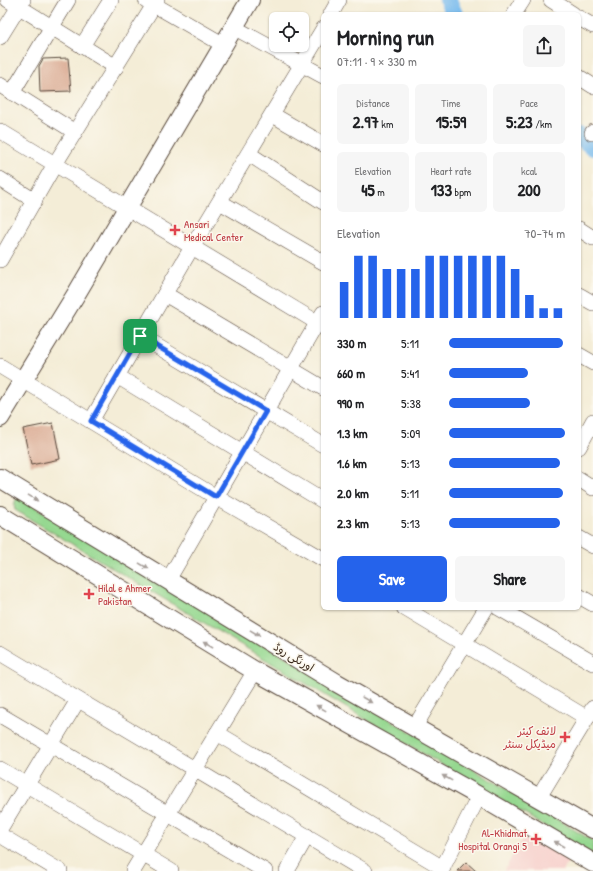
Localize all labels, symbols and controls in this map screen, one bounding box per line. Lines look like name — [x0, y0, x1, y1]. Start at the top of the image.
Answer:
map controls — [269, 12, 309, 52]
button: locate — [269, 12, 309, 52]
text: Morning run — [337, 22, 434, 52]
button: share — [523, 25, 565, 67]
text: 07:11 · 9 × 330 m — [337, 52, 417, 70]
text: Distance — [356, 96, 390, 110]
text: Time — [441, 96, 461, 110]
text: Pace — [520, 96, 538, 110]
text: 2.97 — [353, 110, 379, 133]
text: 15:59 — [436, 110, 466, 133]
text: 5:23 — [506, 110, 533, 133]
text: km — [379, 117, 393, 131]
text: /km — [533, 117, 552, 131]
text: Elevation — [355, 164, 391, 178]
text: Heart rate — [430, 164, 472, 178]
text: kcal — [521, 164, 537, 178]
text: 45 — [361, 178, 375, 201]
text: 133 — [431, 178, 452, 201]
text: 200 — [517, 178, 541, 201]
text: m — [375, 185, 385, 199]
text: bpm — [452, 185, 471, 199]
place label: Ansari Medical Center — [184, 217, 244, 244]
marker: Ansari Medical Center — [169, 224, 181, 236]
text: Elevation — [337, 224, 380, 242]
text: 70–74 m — [524, 224, 565, 242]
pin — [123, 319, 157, 353]
icon: arrive — [129, 325, 151, 347]
text: 330 m — [337, 334, 366, 352]
text: 5:11 — [401, 334, 419, 352]
text: 660 m — [337, 364, 365, 382]
text: 5:41 — [401, 364, 419, 382]
text: 990 m — [337, 394, 364, 412]
text: 5:38 — [401, 394, 421, 412]
text: 1.3 km — [337, 424, 368, 442]
text: 5:09 — [401, 424, 420, 442]
text: 1.6 km — [337, 454, 367, 472]
text: 5:13 — [401, 454, 420, 472]
text: 2.0 km — [337, 484, 369, 502]
text: 5:11 — [401, 484, 419, 502]
one-way arrow — [27, 495, 39, 502]
text: 2.3 km — [337, 514, 369, 532]
text: 5:13 — [401, 514, 420, 532]
button: Save — [337, 556, 447, 602]
button: Share — [455, 556, 565, 602]
one-way arrow — [139, 562, 149, 570]
place label: Hilal e Ahmer Pakistan — [98, 581, 152, 608]
marker: Hilal e Ahmer Pakistan — [83, 588, 95, 600]
one-way arrow — [249, 630, 261, 637]
one-way arrow — [202, 640, 214, 647]
street label: اورنگی روڈ — [271, 640, 317, 675]
one-way arrow — [361, 697, 373, 704]
one-way arrow — [315, 705, 327, 712]
place label: لائف کیئر میڈیکل سنٹر — [503, 724, 556, 751]
marker: لائف کیئر میڈیکل سنٹر — [559, 731, 571, 743]
one-way arrow — [441, 775, 453, 782]
place label: Al-Khidmat Hospital Orangi 5 — [458, 826, 527, 853]
marker: Al-Khidmat Hospital Orangi 5 — [530, 833, 542, 845]
one-way arrow — [553, 840, 565, 847]

